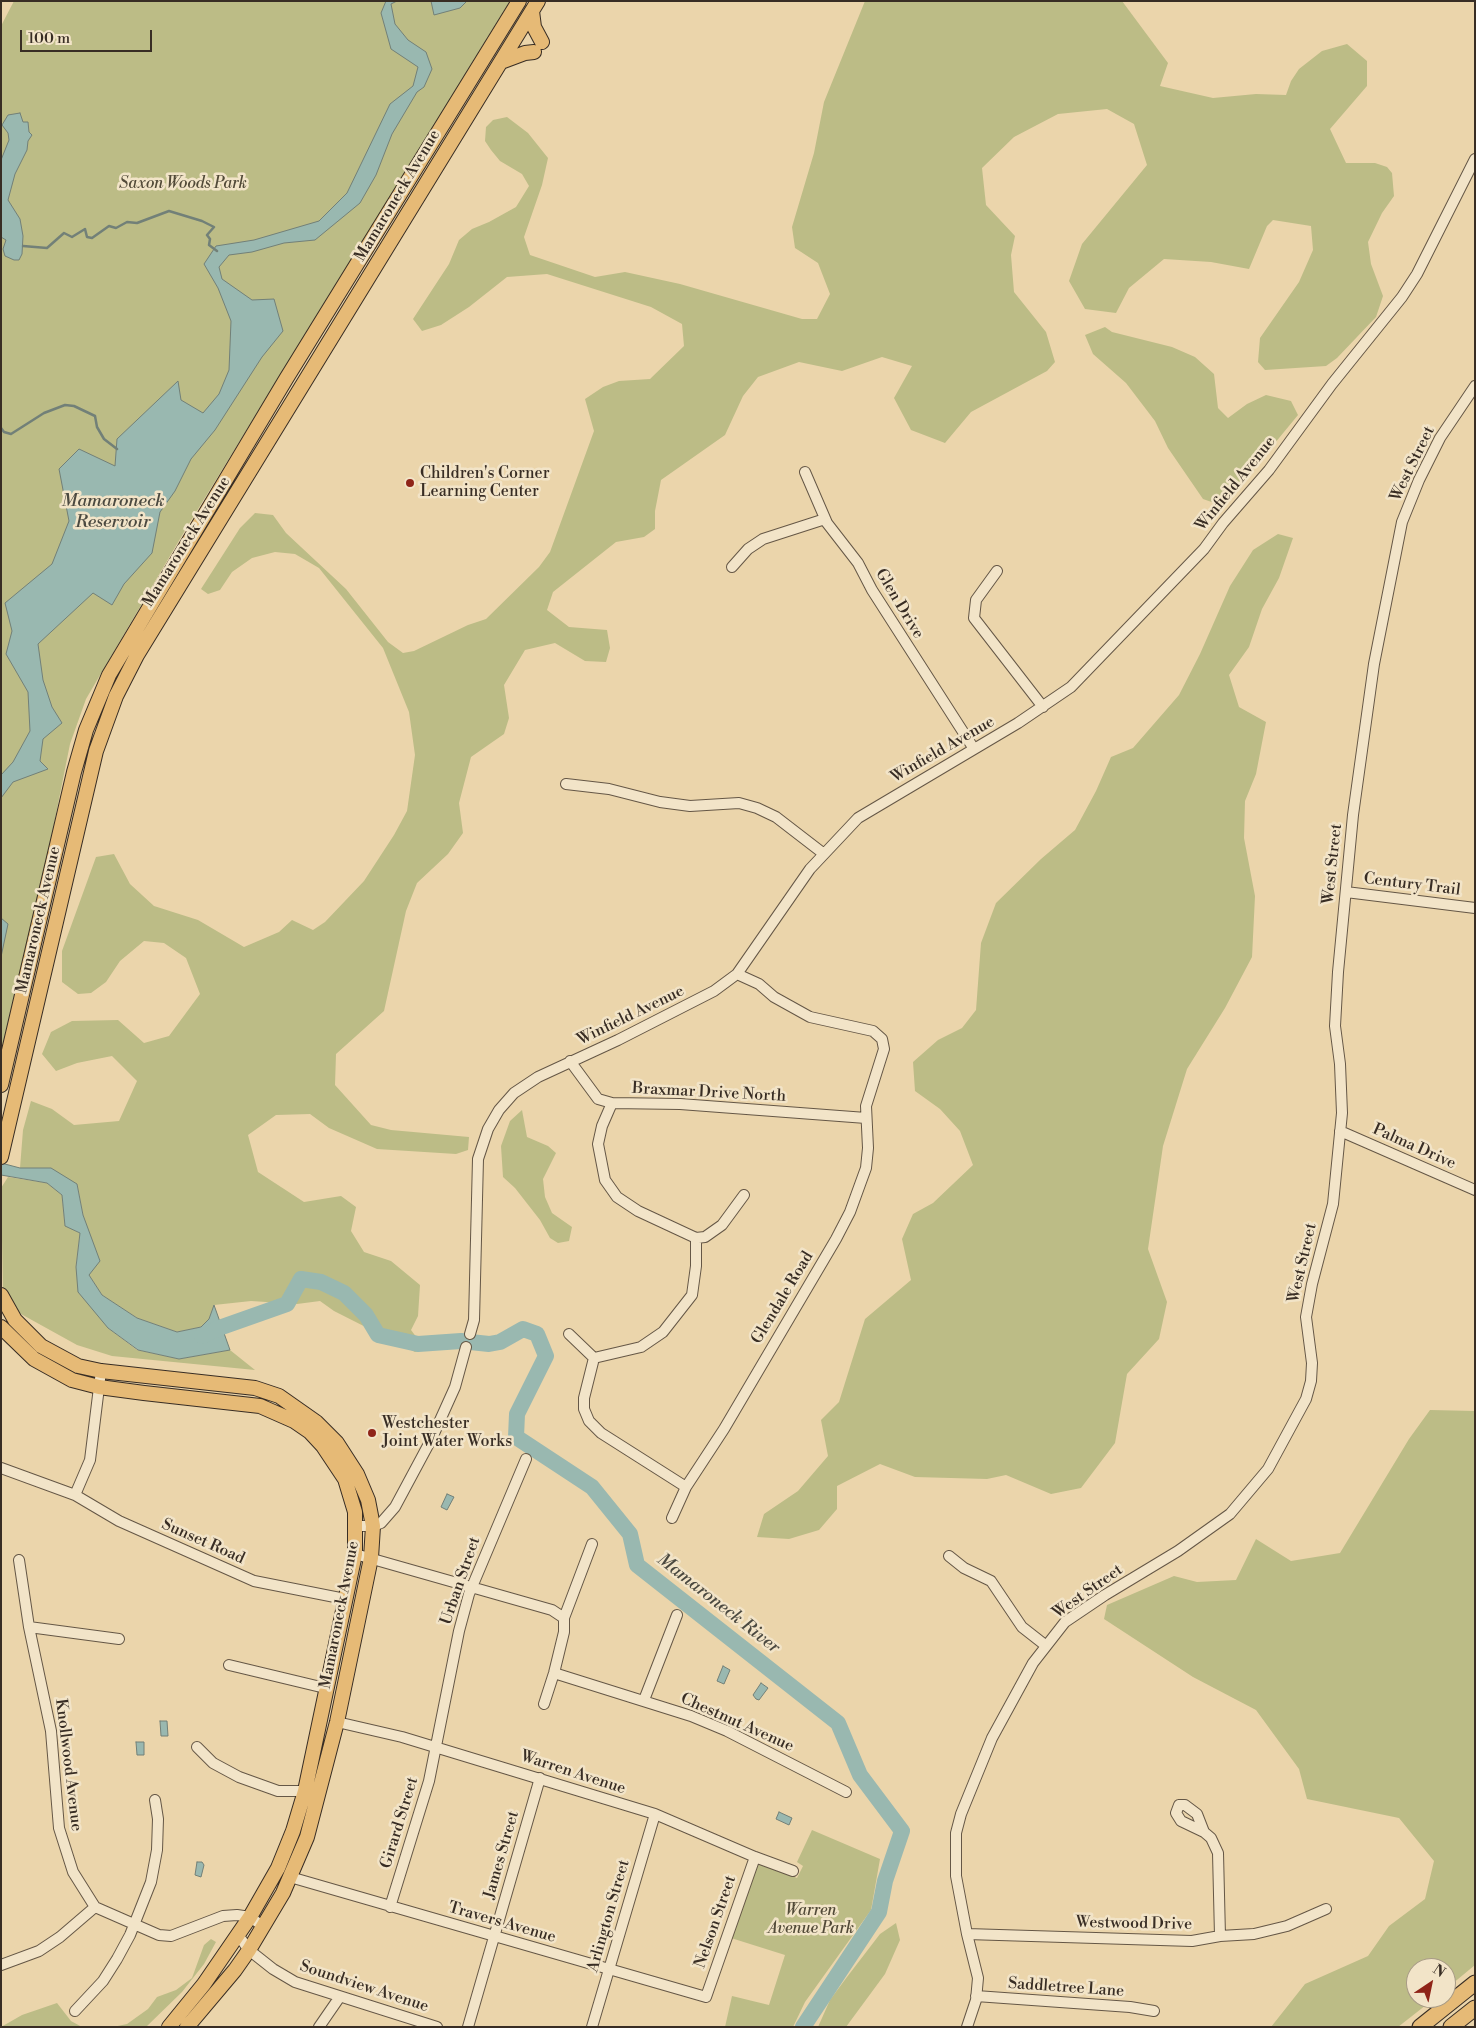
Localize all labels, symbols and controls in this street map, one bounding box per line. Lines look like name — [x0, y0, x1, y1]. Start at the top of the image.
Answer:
scale bar — [22, 20, 155, 52]
text: 100 m — [28, 29, 70, 48]
street label: Mamaroneck Avenue — [351, 127, 445, 265]
park label: Saxon Woods Park — [119, 174, 247, 194]
street label: West Street — [1387, 423, 1439, 505]
street label: Winfield Avenue — [1192, 433, 1280, 535]
place label: Children's Corner Learning Center — [420, 464, 550, 502]
street label: Mamaroneck Avenue — [139, 473, 235, 611]
marker: Children's Corner Learning Center — [404, 477, 416, 489]
water label: Mamaroneck Reservoir — [61, 491, 165, 534]
street label: Glen Drive — [871, 566, 927, 642]
street label: Winfield Avenue — [888, 713, 998, 787]
street label: West Street — [1319, 823, 1347, 905]
street label: Mamaroneck Avenue — [13, 845, 65, 995]
street label: Century Trail — [1362, 870, 1462, 900]
street label: Winfield Avenue — [574, 982, 688, 1050]
street label: Braxmar Drive North — [632, 1079, 786, 1107]
street label: Palma Drive — [1369, 1120, 1459, 1174]
street label: West Street — [1285, 1221, 1321, 1305]
street label: Glendale Road — [748, 1248, 818, 1348]
place label: Westchester Joint Water Works — [382, 1414, 512, 1452]
marker: Westchester Joint Water Works — [366, 1427, 378, 1439]
street label: Sunset Road — [158, 1515, 248, 1569]
street label: Urban Street — [437, 1534, 485, 1628]
street label: Mamaroneck Avenue — [316, 1539, 364, 1691]
water label: Mamaroneck River — [652, 1549, 784, 1659]
street label: West Street — [1049, 1561, 1127, 1623]
street label: Chestnut Avenue — [677, 1689, 797, 1757]
street label: Knollwood Avenue — [50, 1698, 86, 1832]
street label: Warren Avenue — [518, 1747, 628, 1799]
street label: Girard Street — [377, 1775, 423, 1871]
street label: James Street — [480, 1809, 524, 1901]
street label: Arlington Street — [584, 1857, 634, 1975]
street label: Nelson Street — [691, 1873, 741, 1971]
street label: Travers Avenue — [446, 1898, 558, 1948]
park label: Warren Avenue Park — [768, 1901, 854, 1939]
street label: Westwood Drive — [1076, 1913, 1192, 1935]
street label: Soundview Avenue — [297, 1957, 431, 2017]
north arrow — [1406, 1958, 1456, 2008]
text: N — [1429, 1961, 1448, 1982]
street label: Saddletree Lane — [1007, 1974, 1125, 2002]

